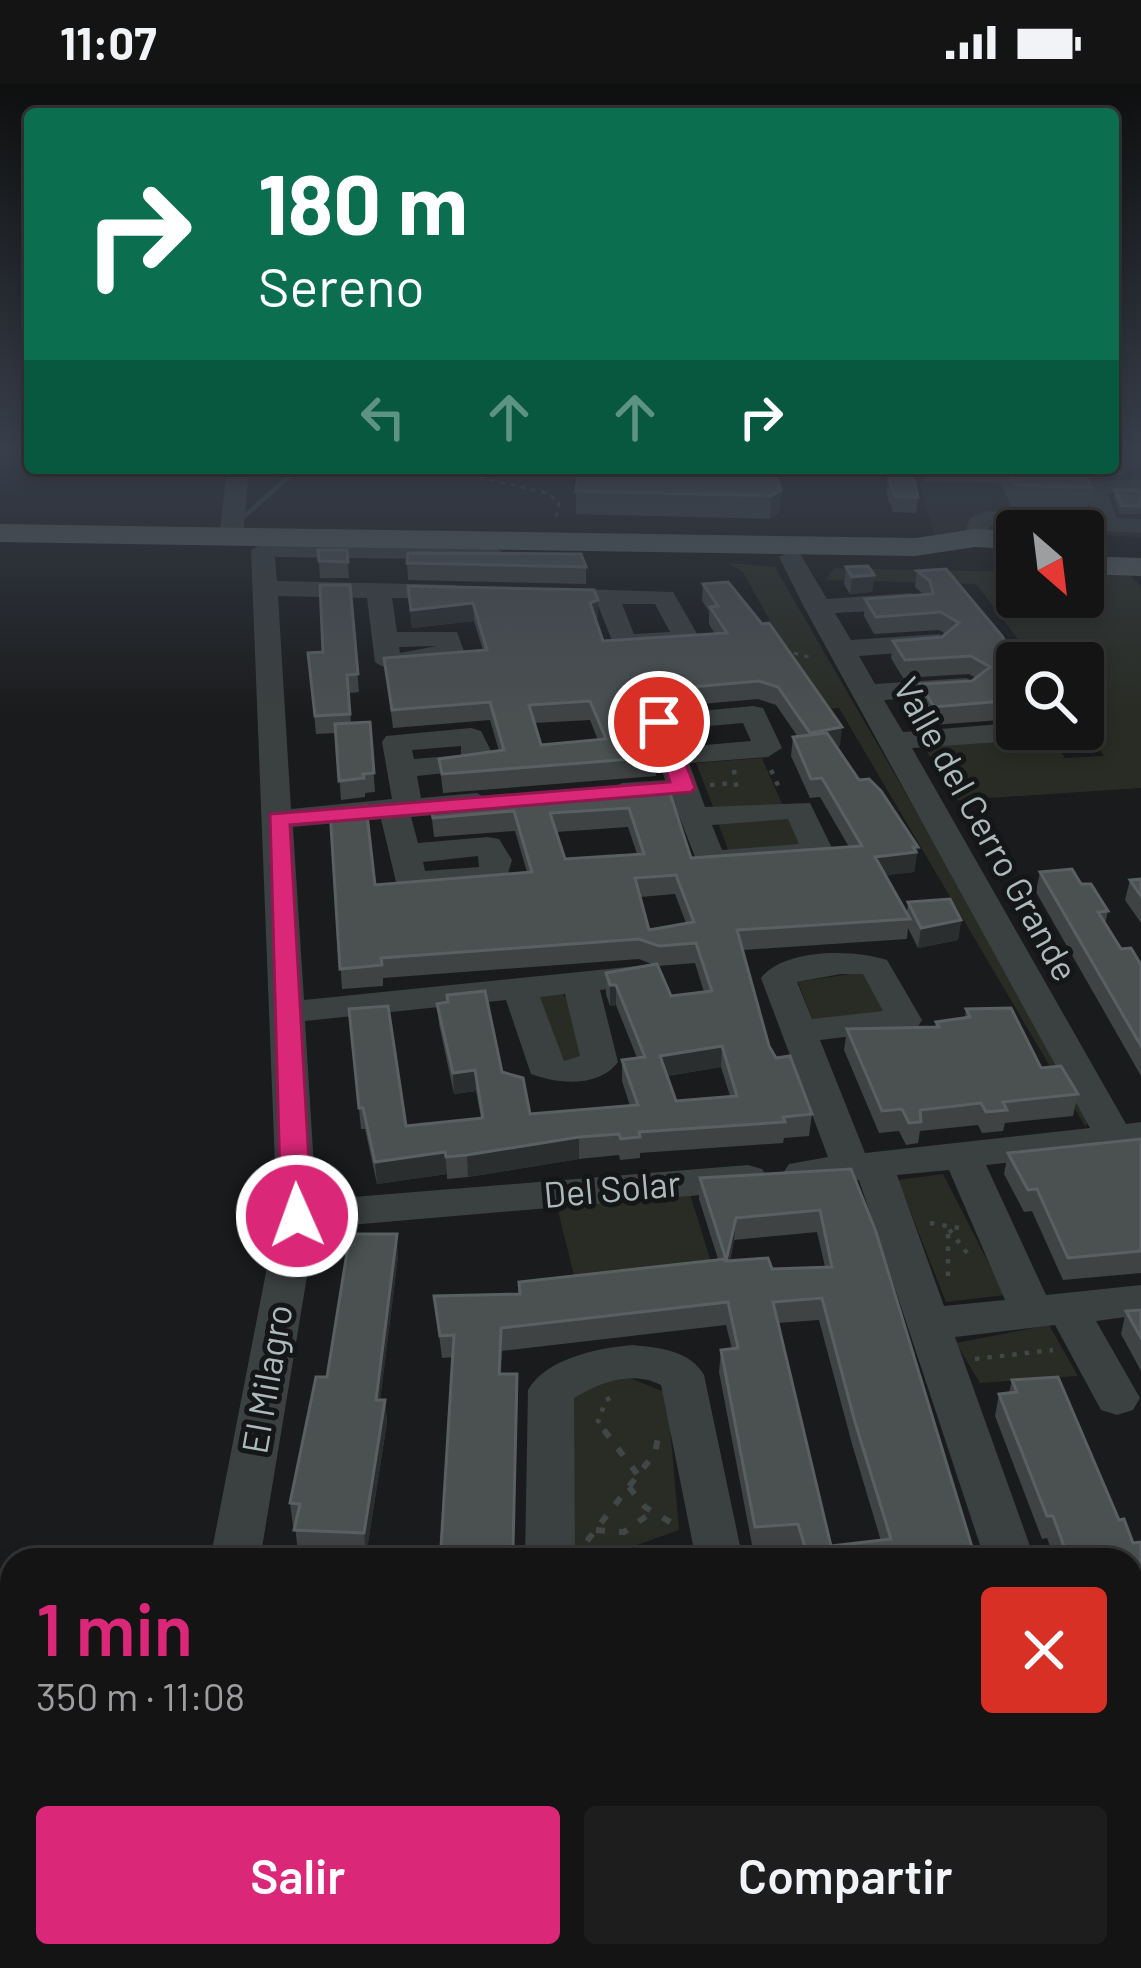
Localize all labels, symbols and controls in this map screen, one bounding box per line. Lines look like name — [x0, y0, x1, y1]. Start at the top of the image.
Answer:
text: 11:07 — [60, 15, 157, 69]
text: 180 m — [258, 151, 468, 252]
icon: right — [60, 156, 216, 312]
text: Sereno — [258, 253, 425, 318]
icon: left — [350, 384, 416, 450]
icon: ahead — [476, 384, 542, 450]
icon: ahead — [602, 384, 668, 450]
icon: right — [728, 384, 794, 450]
north arrow — [996, 510, 1104, 618]
map controls — [996, 510, 1104, 750]
button: search — [996, 642, 1104, 750]
street label: Valle del Cerro Grande — [886, 669, 1089, 988]
pin — [608, 671, 710, 773]
icon: arrive — [626, 689, 692, 755]
position arrow — [234, 1153, 360, 1279]
street label: Del Solar — [542, 1160, 682, 1215]
street label: El Milagro — [231, 1301, 300, 1457]
text: 1 min — [36, 1584, 193, 1670]
button: close — [981, 1587, 1107, 1713]
text: 350 m · 11:08 — [36, 1672, 245, 1719]
button: Salir — [36, 1806, 560, 1944]
button: Compartir — [584, 1806, 1107, 1944]

